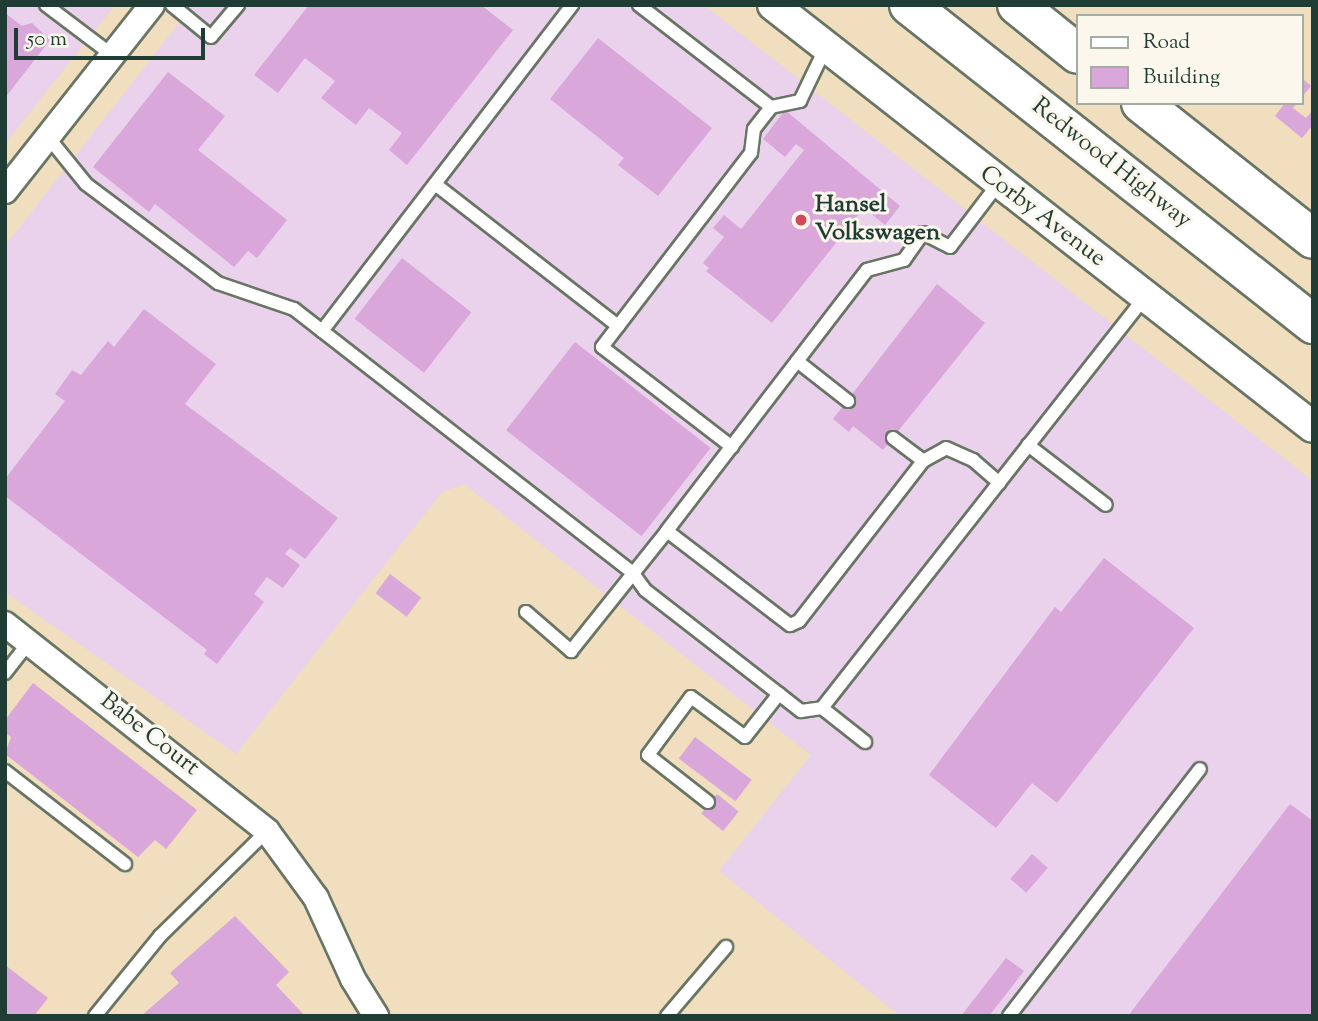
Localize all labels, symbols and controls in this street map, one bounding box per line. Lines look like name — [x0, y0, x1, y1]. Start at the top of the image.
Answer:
scale bar — [18, 14, 208, 58]
legend — [1076, 14, 1304, 105]
text: 50 m — [27, 25, 67, 55]
text: Road — [1143, 28, 1190, 58]
text: Building — [1143, 63, 1220, 93]
street label: Redwood Highway — [1025, 93, 1197, 235]
street label: Corby Avenue — [973, 160, 1111, 274]
place label: Hansel Volkswagen — [815, 192, 940, 248]
marker: Hansel Volkswagen — [793, 212, 809, 228]
street label: Babe Court — [94, 687, 204, 783]

